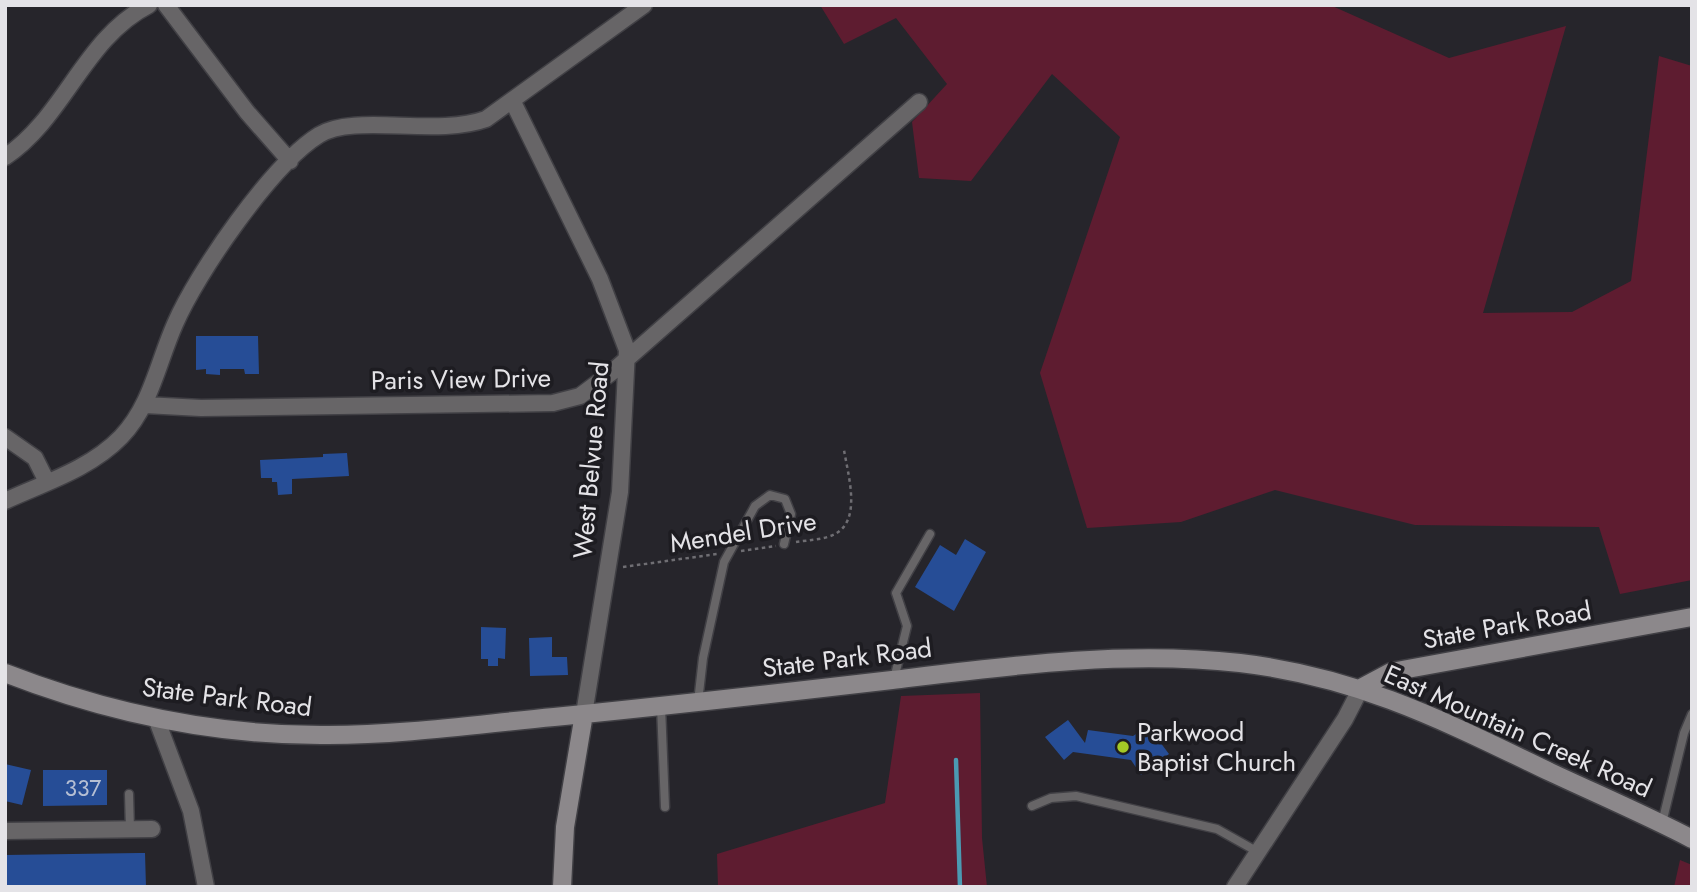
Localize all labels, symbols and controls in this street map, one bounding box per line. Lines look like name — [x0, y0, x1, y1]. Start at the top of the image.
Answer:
street label: Paris View Drive — [371, 358, 551, 400]
street label: West Belvue Road — [563, 360, 619, 560]
street label: Mendel Drive — [667, 502, 819, 562]
street label: State Park Road — [1420, 591, 1594, 659]
street label: State Park Road — [760, 629, 934, 687]
street label: East Mountain Creek Road — [1378, 655, 1658, 807]
street label: State Park Road — [140, 668, 314, 726]
place label: Parkwood Baptist Church — [1137, 713, 1296, 781]
marker: Parkwood Baptist Church — [1115, 739, 1131, 755]
house number: 337 — [65, 771, 101, 805]

